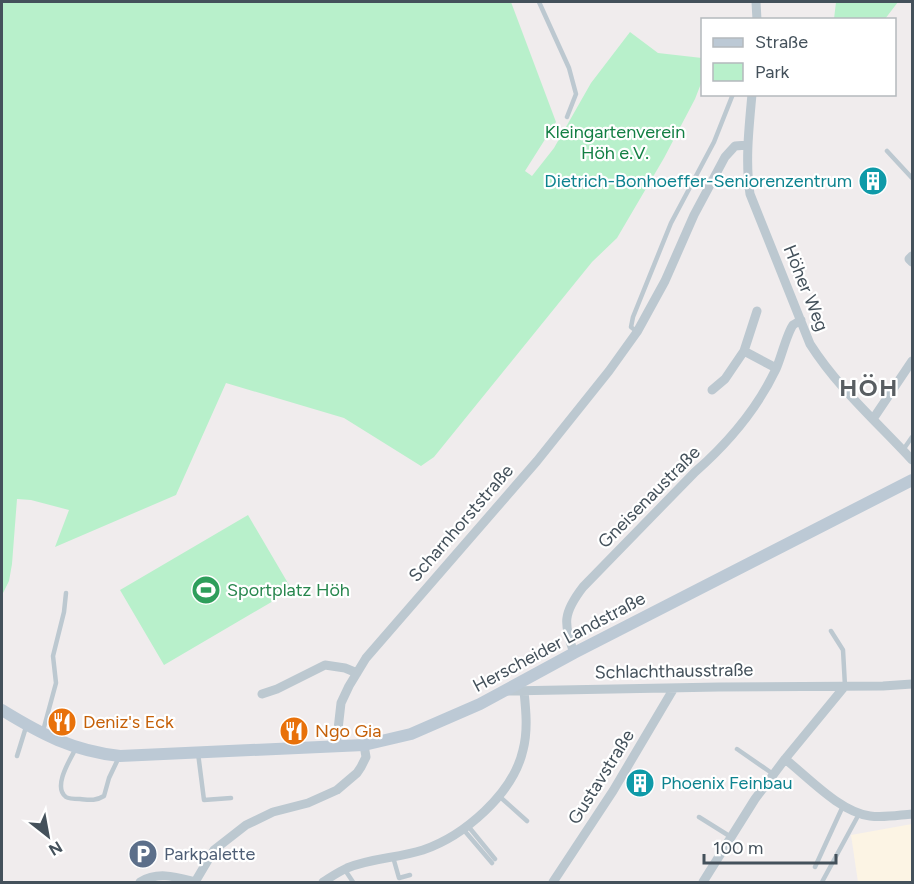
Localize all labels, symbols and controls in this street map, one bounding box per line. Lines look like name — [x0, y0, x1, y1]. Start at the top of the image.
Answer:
legend — [701, 18, 896, 96]
text: Straße — [755, 31, 808, 53]
text: Park — [755, 61, 790, 83]
park label: Kleingartenverein Höh e.V. — [545, 121, 685, 164]
building icon: Dietrich-Bonhoeffer-Seniorenzentrum — [857, 165, 889, 197]
place label: Dietrich-Bonhoeffer-Seniorenzentrum — [544, 170, 852, 192]
street label: Höher Weg — [779, 242, 833, 334]
district label: HÖH — [839, 373, 899, 402]
street label: Gneisenaustraße — [593, 441, 705, 553]
street label: Scharnhorststraße — [404, 460, 518, 586]
sports icon: Sportplatz Höh — [190, 574, 222, 606]
place label: Sportplatz Höh — [227, 579, 350, 601]
street label: Herscheider Landstraße — [469, 587, 649, 697]
street label: Schlachthausstraße — [594, 659, 754, 683]
restaurant icon: Deniz's Eck — [46, 706, 78, 738]
place label: Deniz's Eck — [83, 711, 174, 733]
restaurant icon: Ngo Gia — [278, 715, 310, 747]
place label: Ngo Gia — [315, 720, 381, 742]
street label: Gustavstraße — [563, 725, 639, 829]
building icon: Phoenix Feinbau — [624, 767, 656, 799]
place label: Phoenix Feinbau — [661, 772, 792, 794]
north arrow — [18, 806, 78, 866]
scale bar — [704, 827, 836, 865]
text: N — [45, 837, 66, 860]
text: 100 m — [713, 837, 763, 859]
parking icon: Parkpalette — [127, 838, 159, 870]
place label: Parkpalette — [164, 843, 255, 865]

